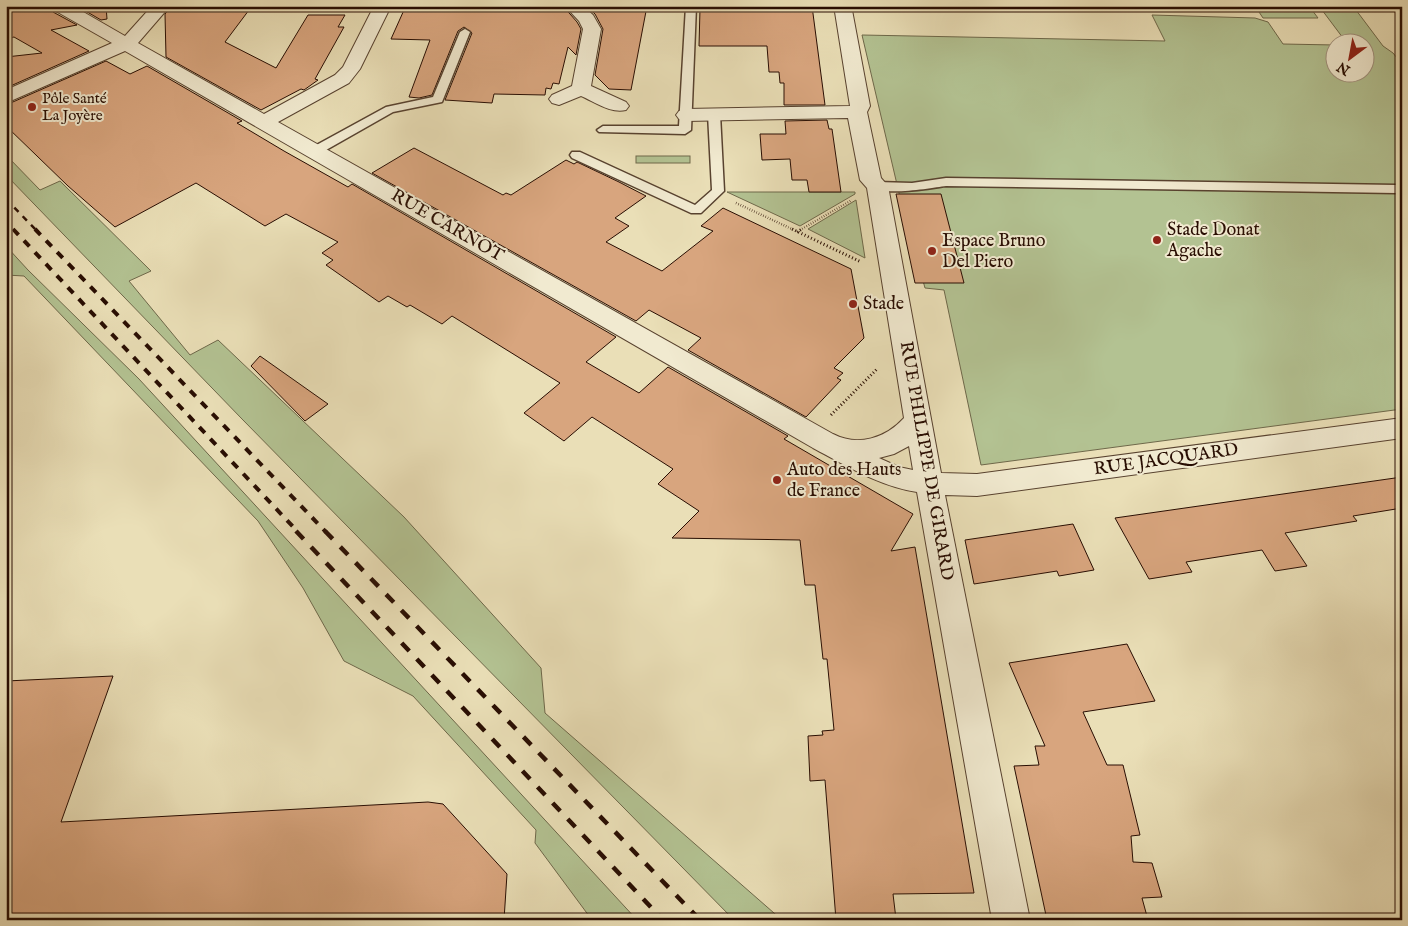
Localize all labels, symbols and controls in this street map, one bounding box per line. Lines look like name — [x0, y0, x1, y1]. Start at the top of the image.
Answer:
north arrow — [1326, 32, 1376, 82]
text: N — [1334, 57, 1354, 80]
place label: Pôle Santé La Joyère — [42, 89, 107, 125]
marker: Pôle Santé La Joyère — [26, 101, 38, 113]
street label: RUE CARNOT — [386, 184, 508, 268]
place label: Stade Donat Agache — [1166, 219, 1260, 263]
place label: Espace Bruno Del Piero — [942, 230, 1046, 274]
marker: Stade Donat Agache — [1151, 234, 1163, 246]
marker: Espace Bruno Del Piero — [926, 245, 938, 257]
place label: Stade — [863, 293, 904, 316]
marker: Stade — [847, 298, 859, 310]
street label: RUE PHILIPPE DE GIRARD — [894, 340, 958, 582]
street label: RUE JACQUARD — [1092, 438, 1240, 482]
place label: Auto des Hauts de France — [786, 459, 901, 503]
marker: Auto des Hauts de France — [771, 474, 783, 486]

